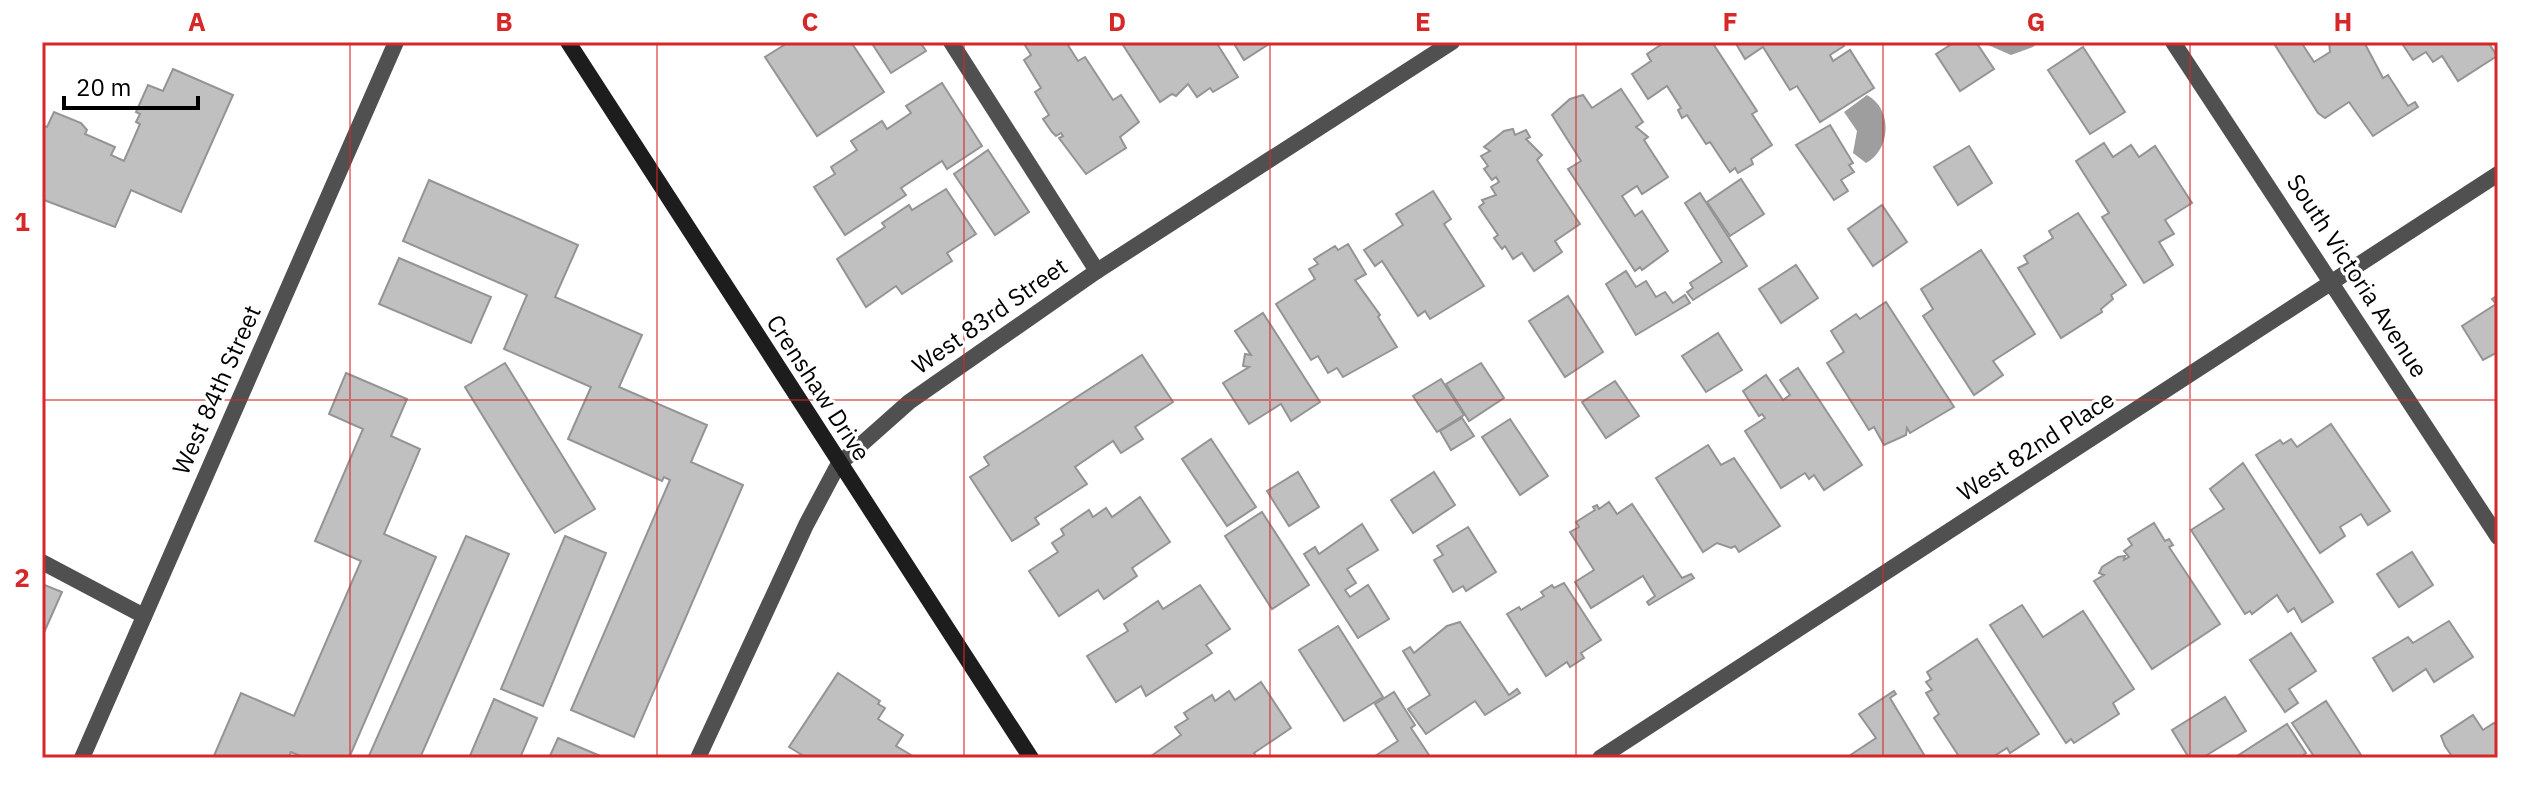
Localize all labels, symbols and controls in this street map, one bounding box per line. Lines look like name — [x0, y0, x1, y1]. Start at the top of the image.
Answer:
text: A — [188, 4, 206, 38]
text: B — [495, 4, 513, 38]
text: C — [802, 4, 819, 38]
text: D — [1108, 4, 1126, 38]
text: E — [1415, 4, 1431, 38]
text: F — [1722, 4, 1738, 38]
text: G — [2027, 4, 2045, 38]
text: H — [2334, 4, 2352, 38]
scale bar — [64, 60, 198, 110]
text: 20 m — [76, 71, 131, 103]
street label: South Victoria Avenue — [2280, 168, 2436, 383]
text: 1 — [14, 204, 30, 238]
street label: West 83rd Street — [905, 250, 1073, 381]
street label: West 84th Street — [164, 300, 268, 479]
street label: Crenshaw Drive — [760, 308, 878, 467]
street label: West 82nd Place — [1951, 382, 2120, 508]
text: 2 — [14, 560, 30, 594]

